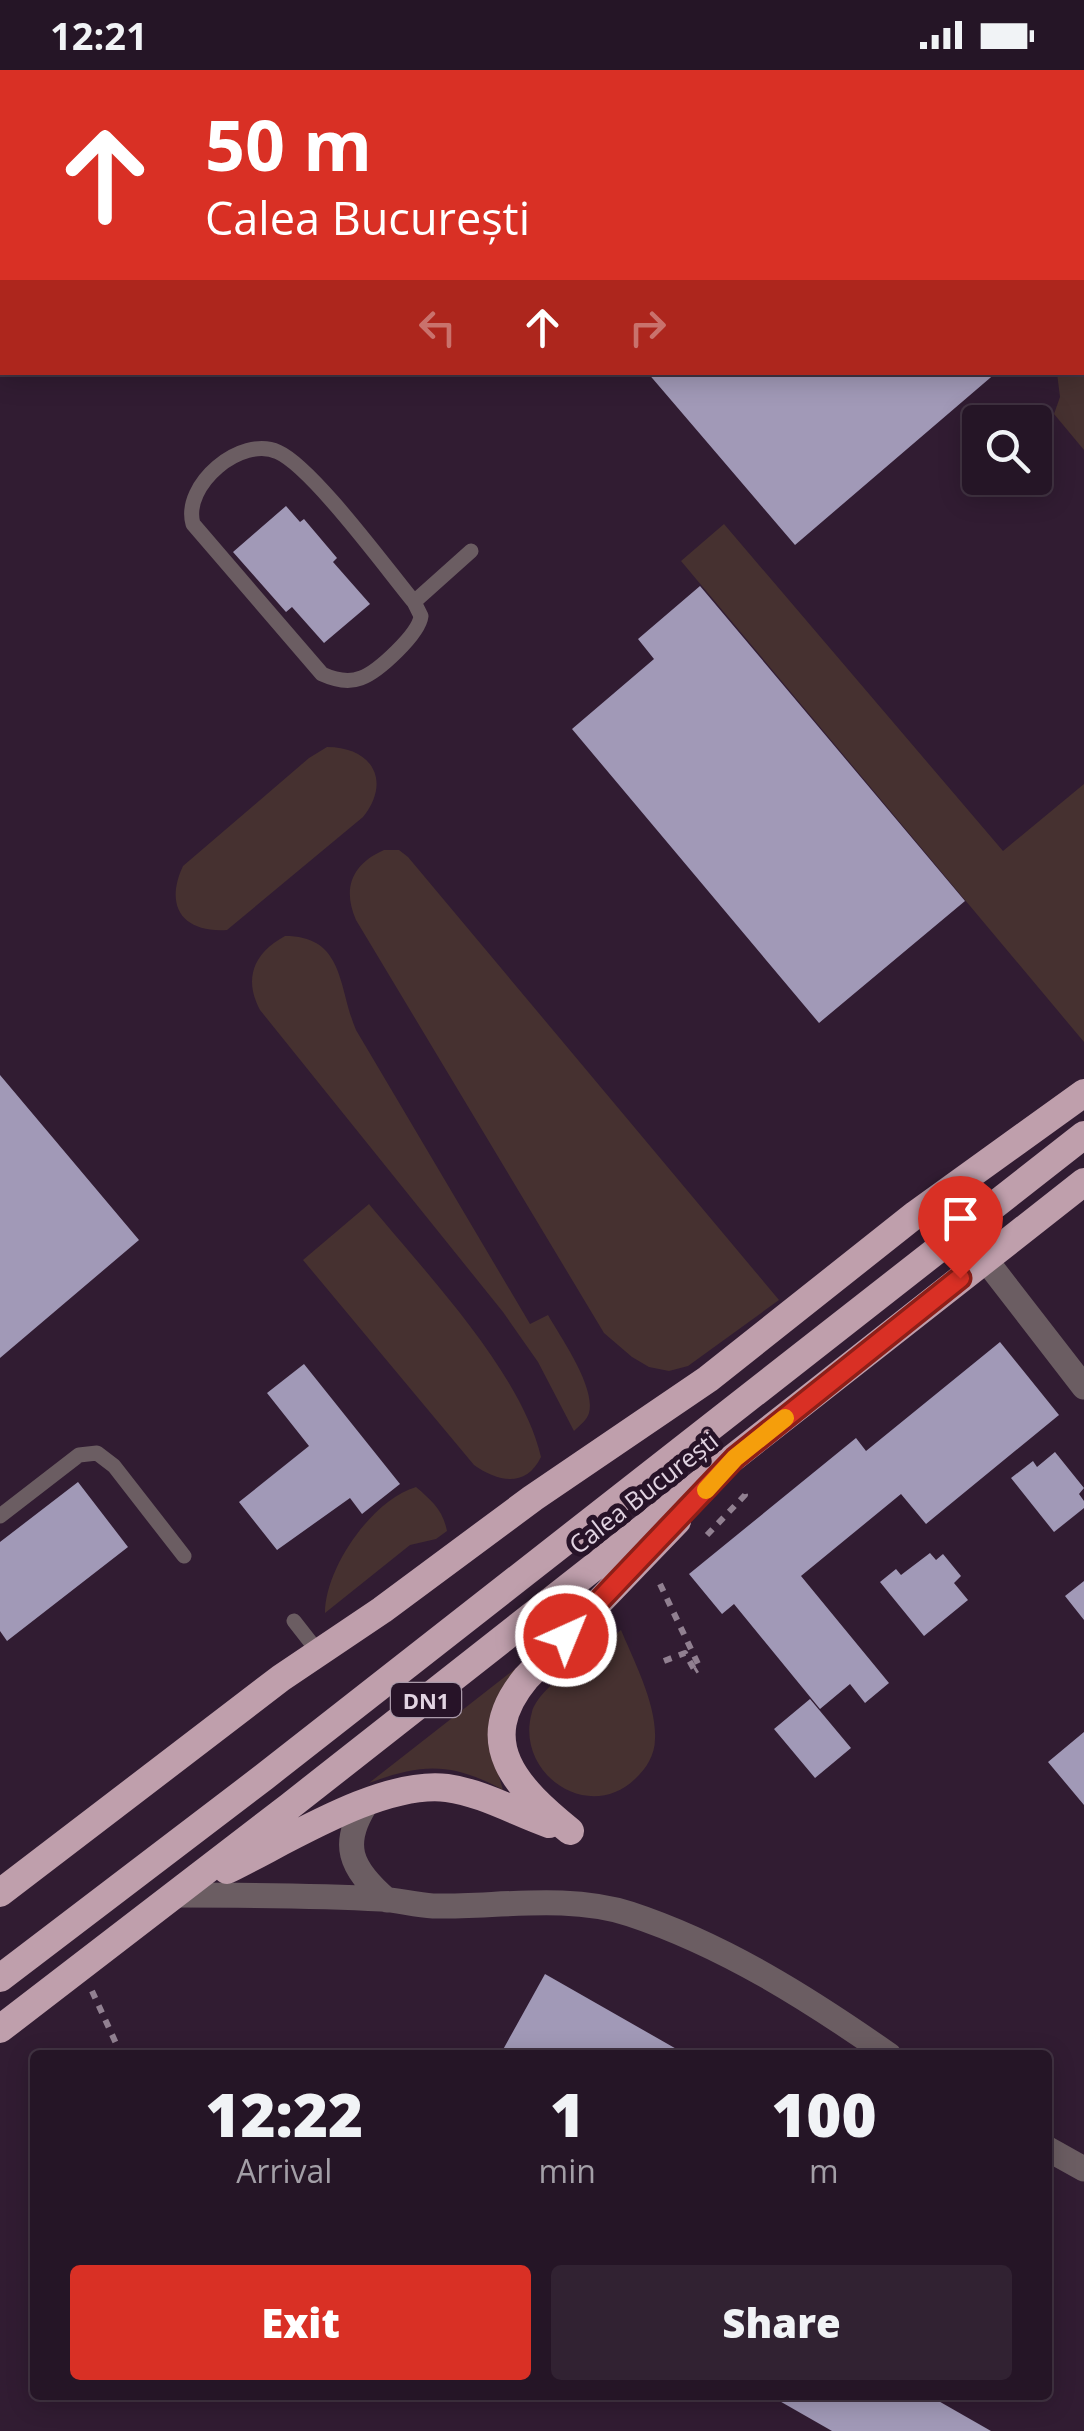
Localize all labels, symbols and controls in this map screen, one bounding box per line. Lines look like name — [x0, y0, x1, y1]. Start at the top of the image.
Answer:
text: 12:21 — [50, 9, 148, 61]
text: 50 m — [205, 96, 372, 192]
icon: ahead — [40, 110, 170, 240]
text: Calea București — [205, 187, 530, 248]
icon: left — [410, 300, 465, 355]
icon: ahead — [515, 300, 570, 355]
icon: right — [620, 300, 675, 355]
map controls — [962, 405, 1052, 495]
button: search — [962, 405, 1052, 495]
pin — [918, 1176, 1003, 1279]
icon: arrive — [933, 1191, 988, 1246]
street label: Calea București — [561, 1423, 725, 1561]
position arrow — [514, 1584, 618, 1688]
road number: DN1 — [391, 1683, 461, 1717]
text: 12:22 — [205, 2073, 363, 2155]
text: 1 — [550, 2073, 585, 2155]
text: 100 — [771, 2073, 877, 2155]
text: Arrival — [236, 2149, 332, 2192]
text: min — [539, 2149, 596, 2192]
text: m — [809, 2149, 839, 2192]
button: Exit — [70, 2265, 531, 2380]
button: Share — [551, 2265, 1012, 2380]

